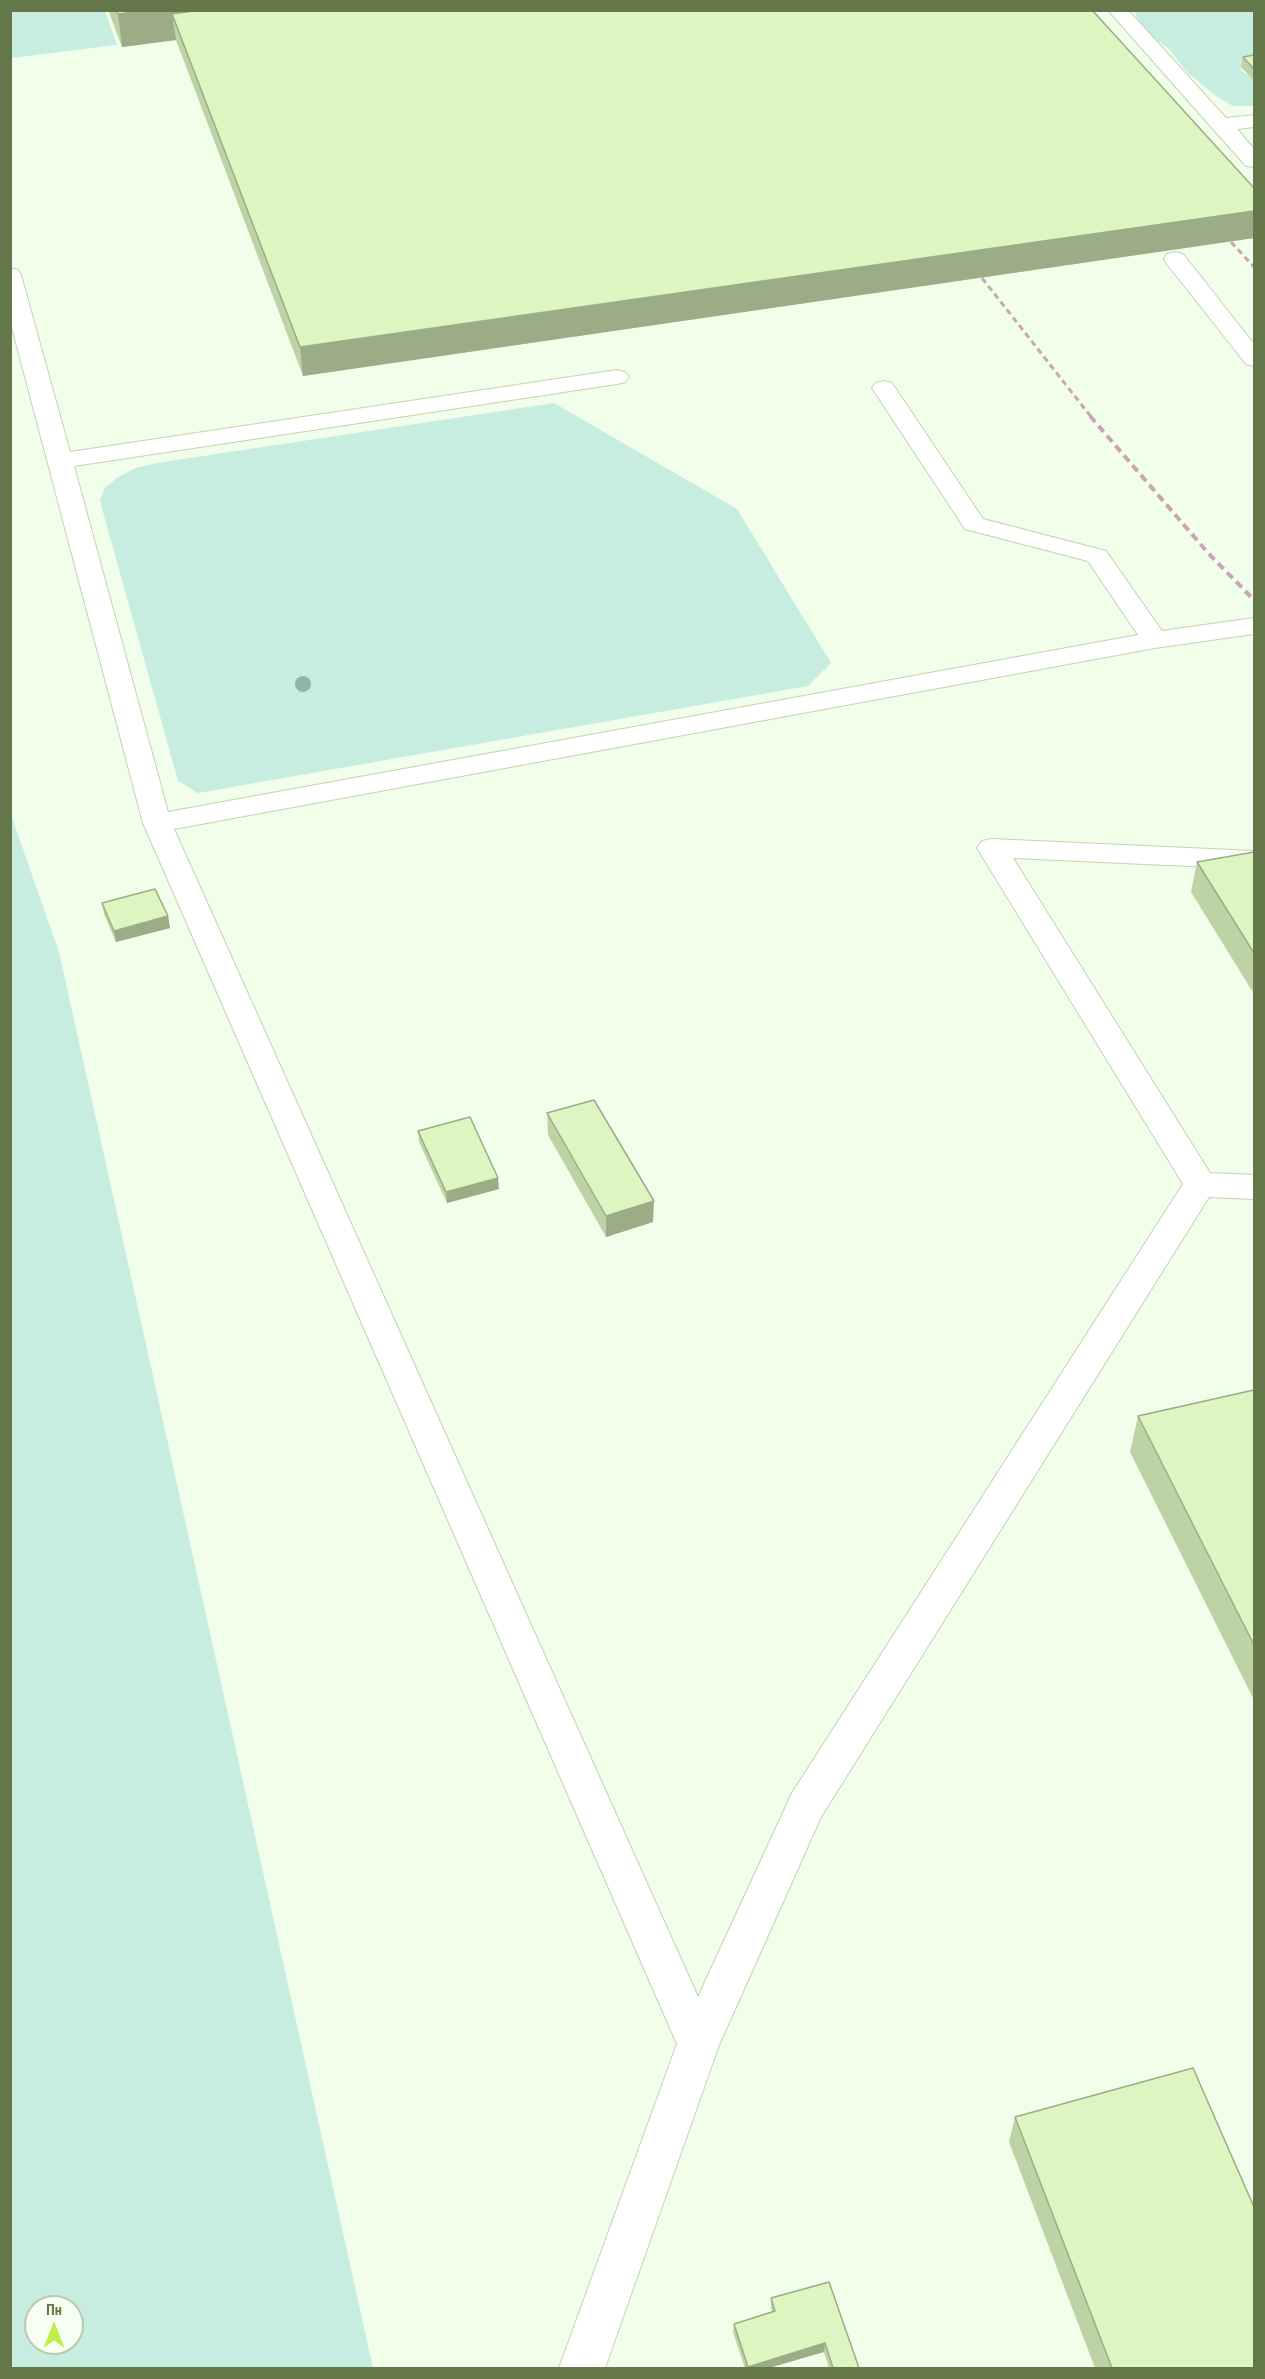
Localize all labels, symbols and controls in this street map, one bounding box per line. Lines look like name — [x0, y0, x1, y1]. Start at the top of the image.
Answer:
north arrow — [24, 2295, 84, 2355]
text: Пн — [46, 2299, 62, 2319]

